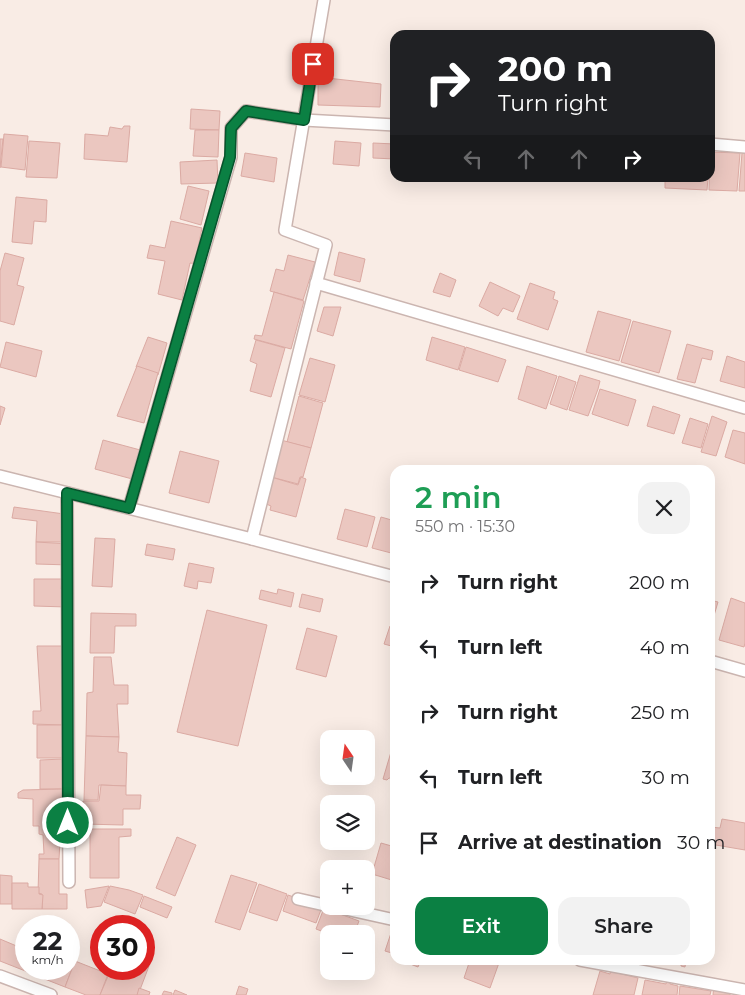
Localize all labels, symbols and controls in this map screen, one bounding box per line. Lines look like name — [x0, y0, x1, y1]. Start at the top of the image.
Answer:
pin — [292, 43, 334, 85]
text: 200 m — [498, 47, 613, 90]
icon: arrive — [299, 50, 327, 78]
icon: right — [415, 50, 480, 115]
text: Turn right — [498, 90, 608, 117]
icon: left — [459, 145, 487, 173]
icon: ahead — [512, 145, 540, 173]
icon: ahead — [565, 145, 593, 173]
icon: right — [618, 145, 646, 173]
text: 2 min — [415, 479, 502, 516]
button: close — [638, 482, 690, 534]
text: 550 m · 15:30 — [415, 517, 515, 536]
icon: right — [415, 569, 443, 597]
text: Turn right — [458, 571, 558, 594]
text: 200 m — [629, 571, 690, 594]
icon: left — [415, 634, 443, 662]
text: Turn left — [458, 636, 543, 659]
text: 40 m — [640, 636, 690, 659]
icon: right — [415, 699, 443, 727]
text: Turn right — [458, 701, 558, 724]
text: 250 m — [631, 701, 690, 724]
north arrow — [320, 730, 375, 785]
map controls — [320, 730, 375, 980]
icon: left — [415, 764, 443, 792]
text: Turn left — [458, 766, 543, 789]
text: 30 m — [642, 766, 690, 789]
button: layers — [320, 795, 375, 850]
position arrow — [41, 796, 93, 848]
icon: arrive — [415, 829, 443, 857]
text: Arrive at destination — [458, 831, 662, 854]
text: 30 m — [677, 831, 725, 854]
button: + — [320, 860, 375, 915]
button: Exit — [415, 897, 548, 955]
button: Share — [558, 897, 690, 955]
speed limit sign: 30 — [90, 915, 155, 980]
button: − — [320, 925, 375, 980]
text: 22 — [33, 926, 62, 956]
text: km/h — [31, 952, 64, 967]

